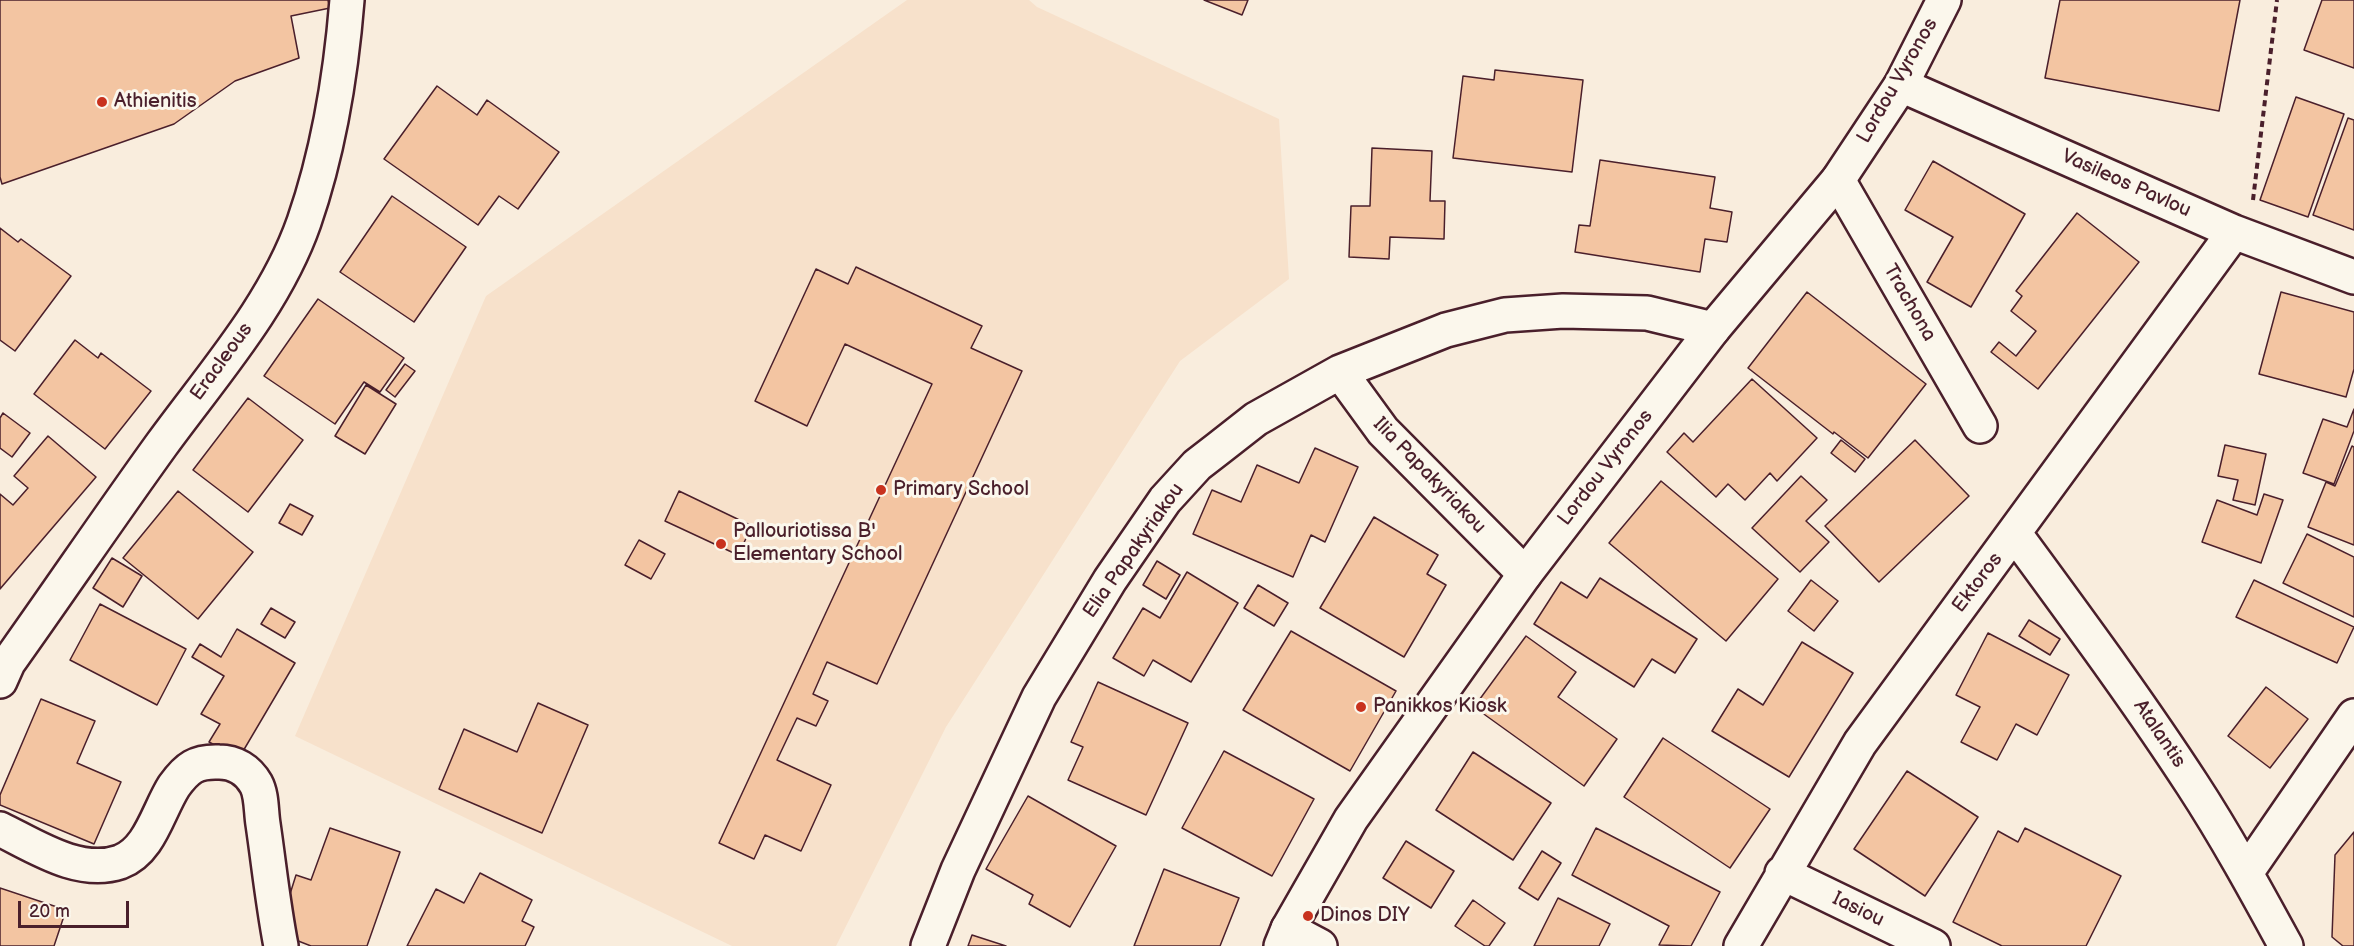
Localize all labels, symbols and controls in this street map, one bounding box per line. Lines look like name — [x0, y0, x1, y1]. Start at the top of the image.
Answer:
street label: Lordou Vyronos — [1853, 14, 1943, 148]
place label: Athienitis — [114, 90, 197, 114]
marker: Athienitis — [95, 95, 109, 109]
street label: Vasileos Pavlou — [2058, 145, 2194, 223]
street label: Trachona — [1877, 260, 1941, 346]
street label: Eracleous — [186, 318, 258, 406]
street label: Lordou Vyronos — [1553, 405, 1659, 531]
street label: Ilia Papakyriakou — [1367, 413, 1491, 539]
place label: Primary School — [893, 478, 1029, 502]
street label: Elia Papakyriakou — [1078, 479, 1190, 623]
marker: Primary School — [874, 483, 888, 497]
place label: Pallouriotissa B' Elementary School — [733, 520, 903, 567]
marker: Pallouriotissa B' Elementary School — [714, 537, 728, 551]
street label: Ektoros — [1948, 548, 2008, 618]
place label: Panikkos Kiosk — [1373, 695, 1507, 719]
street label: Atalantis — [2128, 695, 2190, 773]
marker: Panikkos Kiosk — [1354, 700, 1368, 714]
street label: Iasiou — [1828, 887, 1888, 933]
scale bar — [21, 889, 132, 927]
text: 20 m — [29, 901, 70, 922]
place label: Dinos DIY — [1320, 904, 1410, 928]
marker: Dinos DIY — [1301, 909, 1315, 923]

